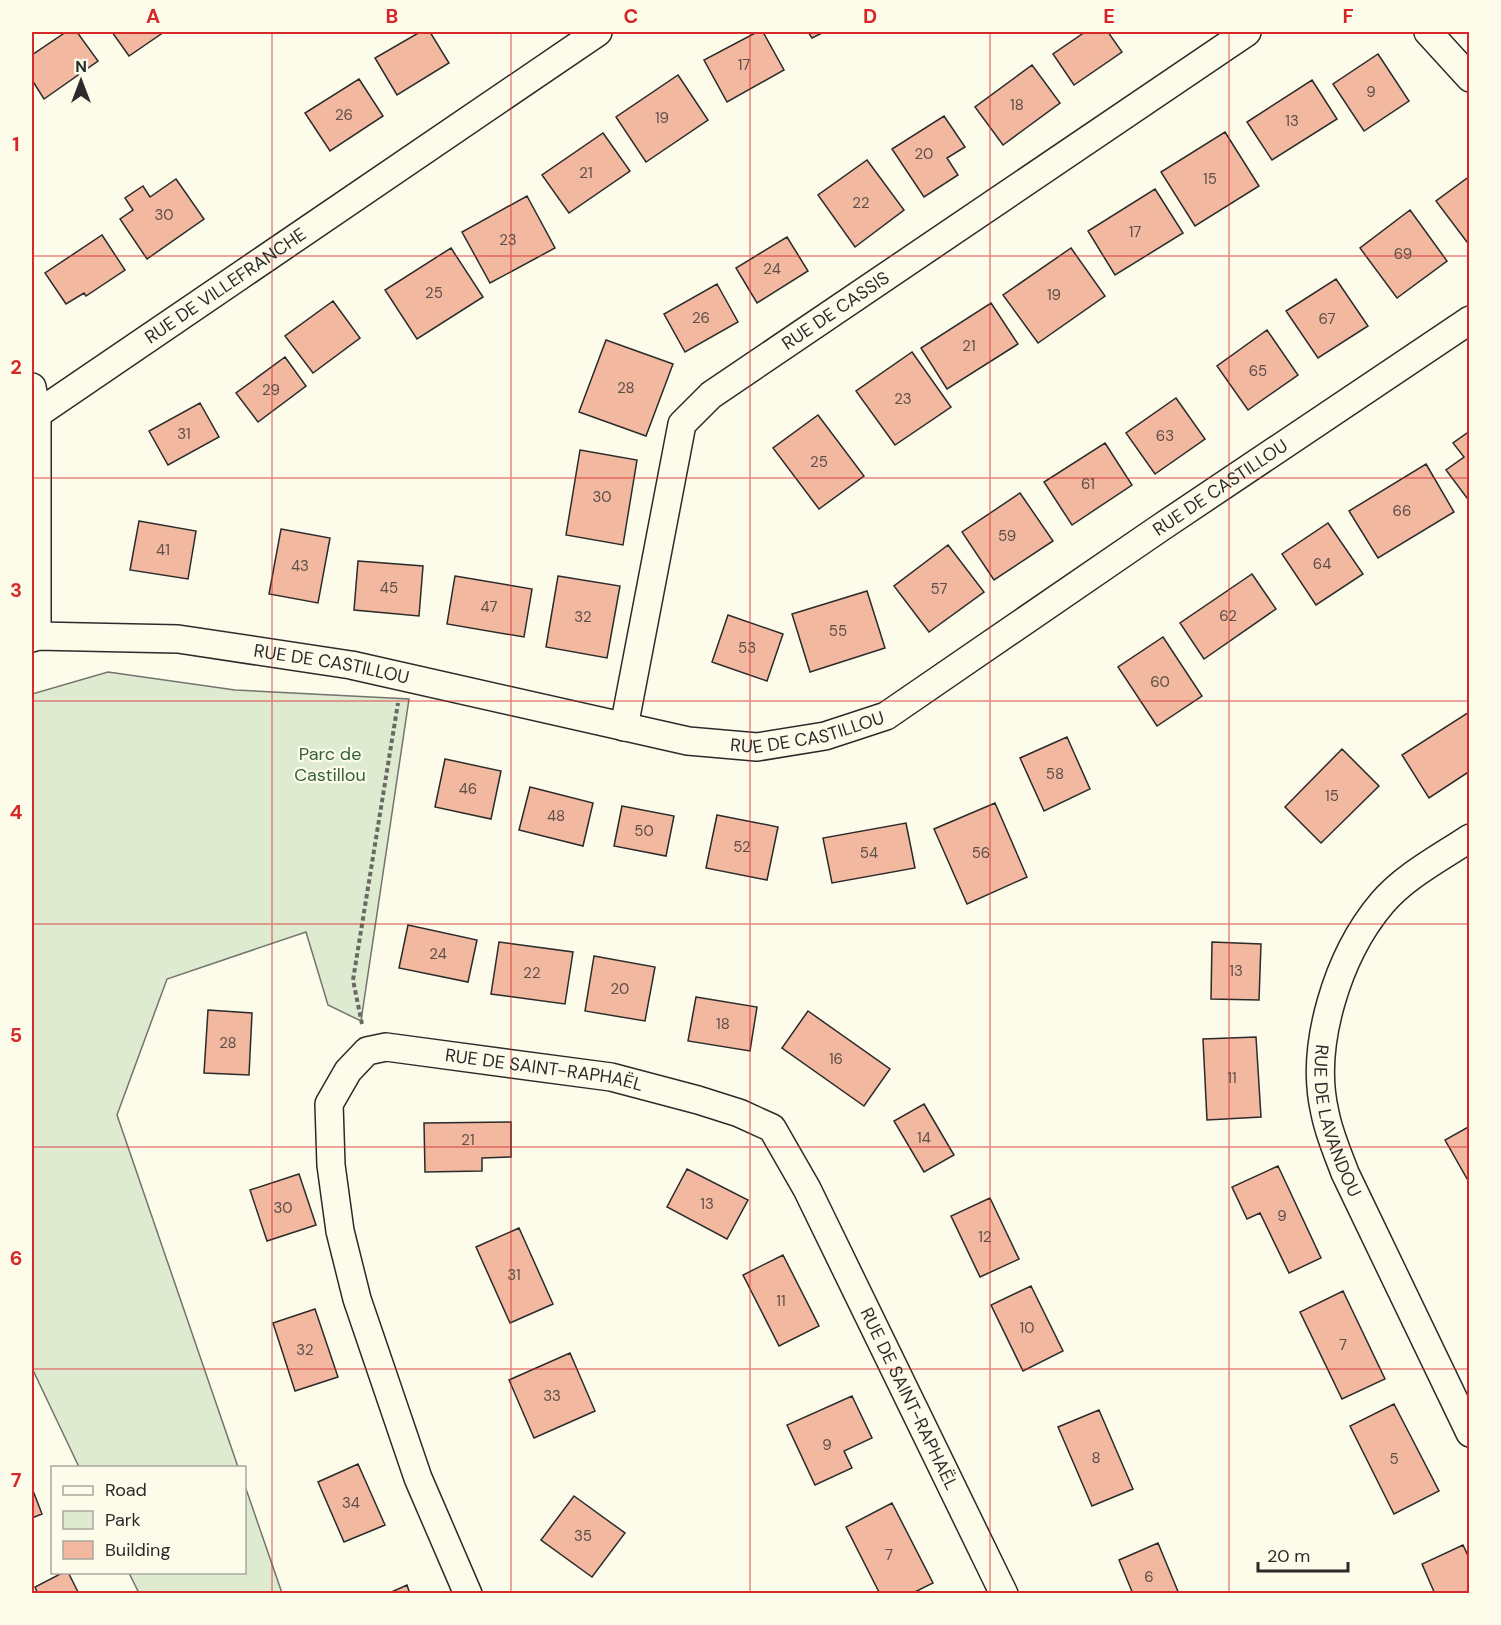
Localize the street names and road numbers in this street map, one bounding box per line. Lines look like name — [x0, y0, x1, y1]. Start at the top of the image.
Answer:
street label: RUE DE VILLEFRANCHE — [140, 222, 311, 349]
street label: RUE DE CASSIS — [777, 266, 894, 356]
street label: RUE DE CASTILLOU — [1148, 434, 1292, 541]
street label: RUE DE CASTILLOU — [252, 639, 412, 690]
street label: RUE DE CASTILLOU — [729, 705, 887, 760]
street label: RUE DE SAINT-RAPHAËL — [444, 1043, 646, 1097]
street label: RUE DE LAVANDOU — [1309, 1043, 1367, 1201]
street label: RUE DE SAINT-RAPHAËL — [854, 1304, 964, 1494]

